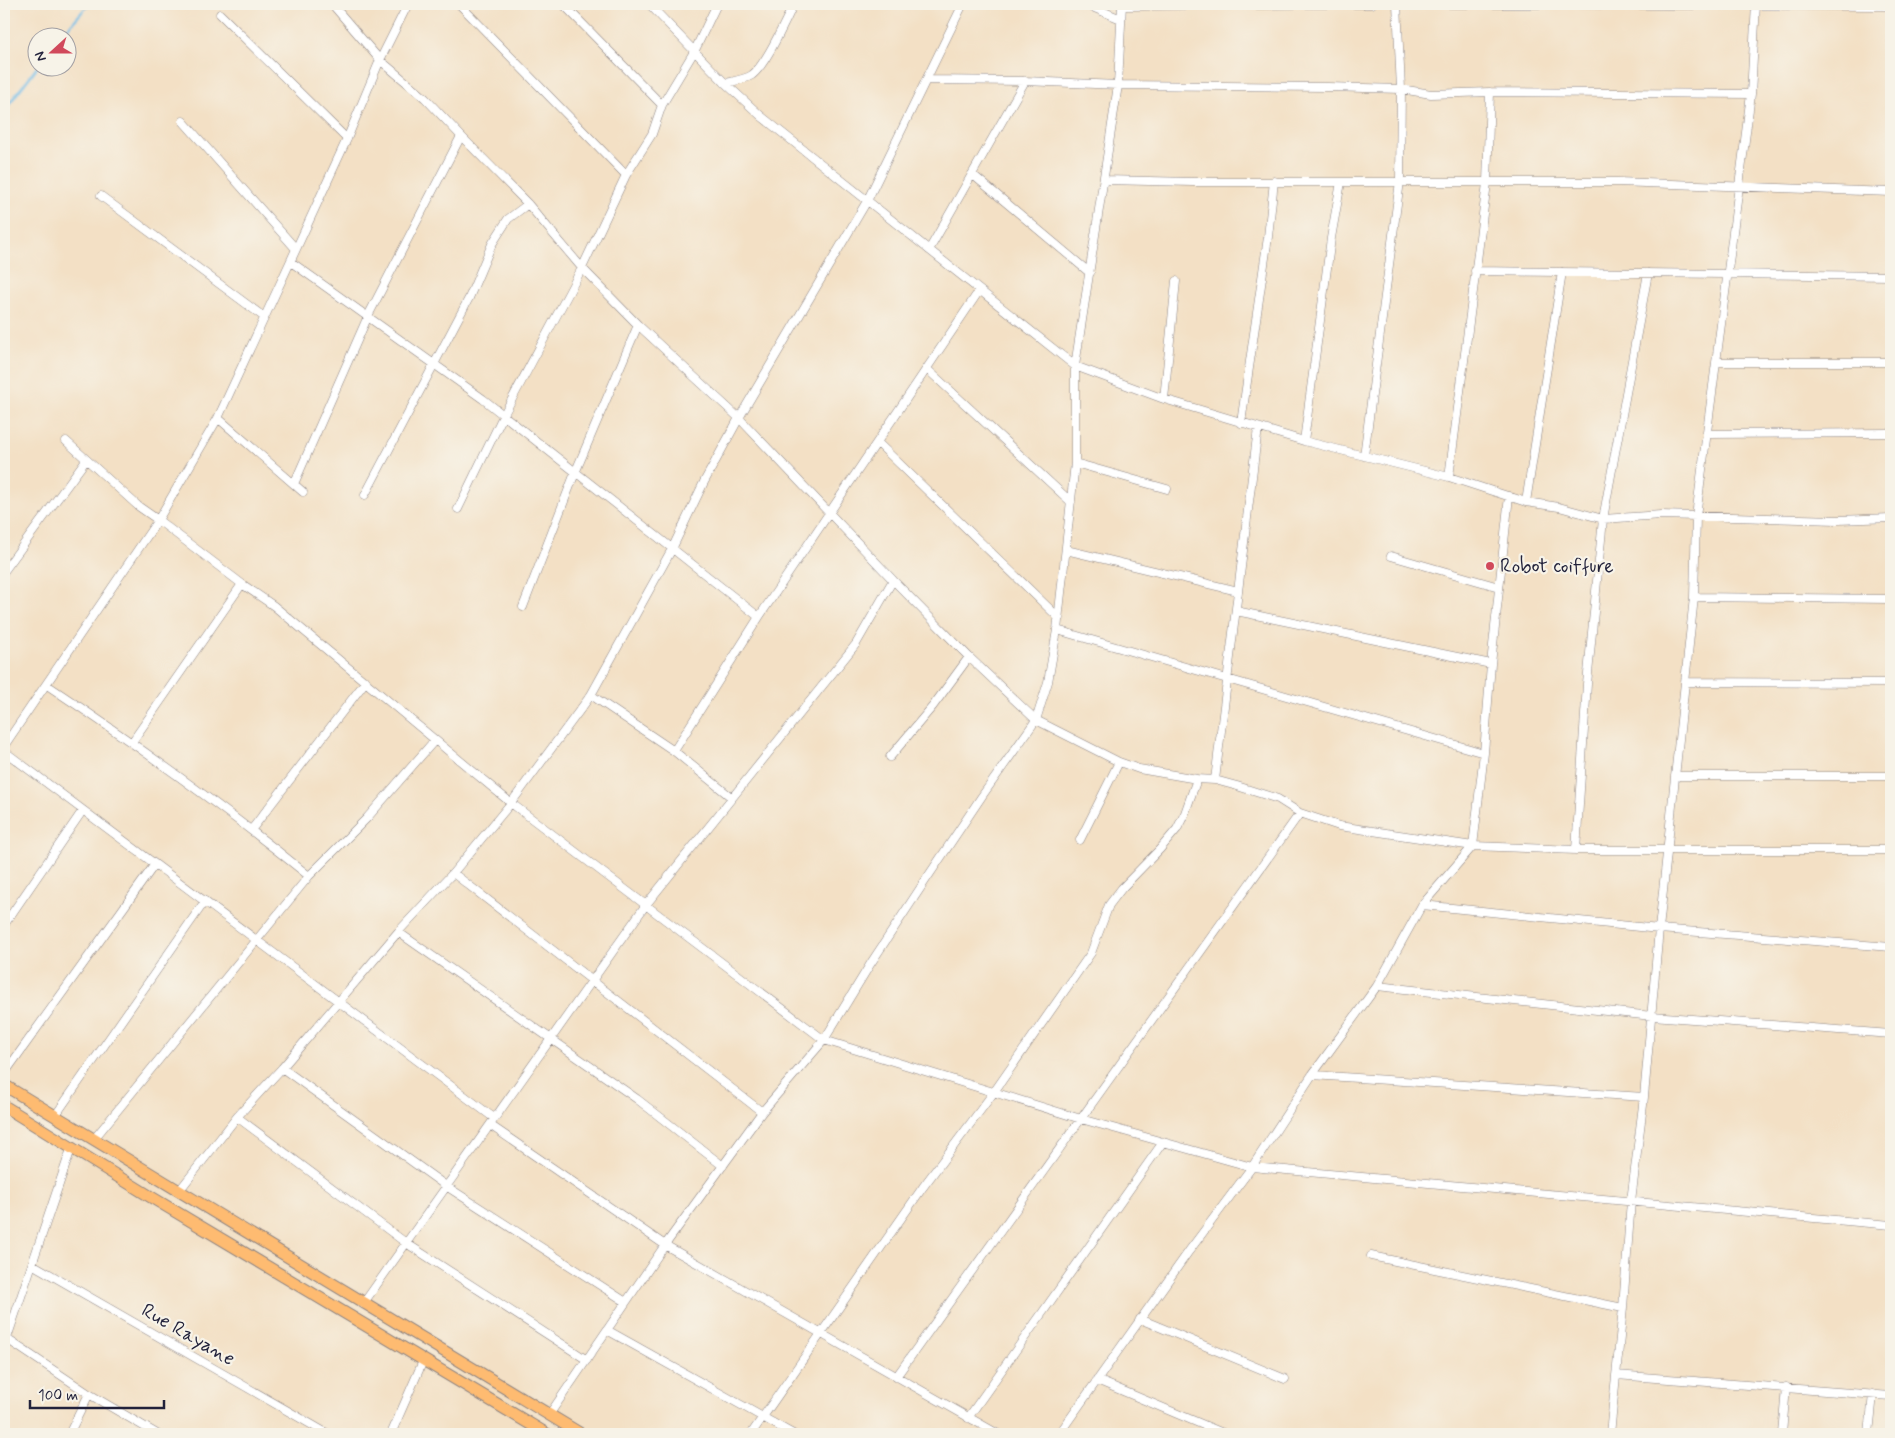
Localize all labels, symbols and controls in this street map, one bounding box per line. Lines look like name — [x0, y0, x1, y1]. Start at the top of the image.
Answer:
north arrow — [28, 28, 78, 78]
text: N — [31, 49, 51, 64]
place label: Robot coiffure — [1500, 553, 1614, 580]
marker: Robot coiffure — [1484, 560, 1496, 572]
street label: Rue Rayane — [136, 1297, 240, 1373]
scale bar — [30, 1378, 164, 1410]
text: 100 m — [38, 1386, 78, 1406]

